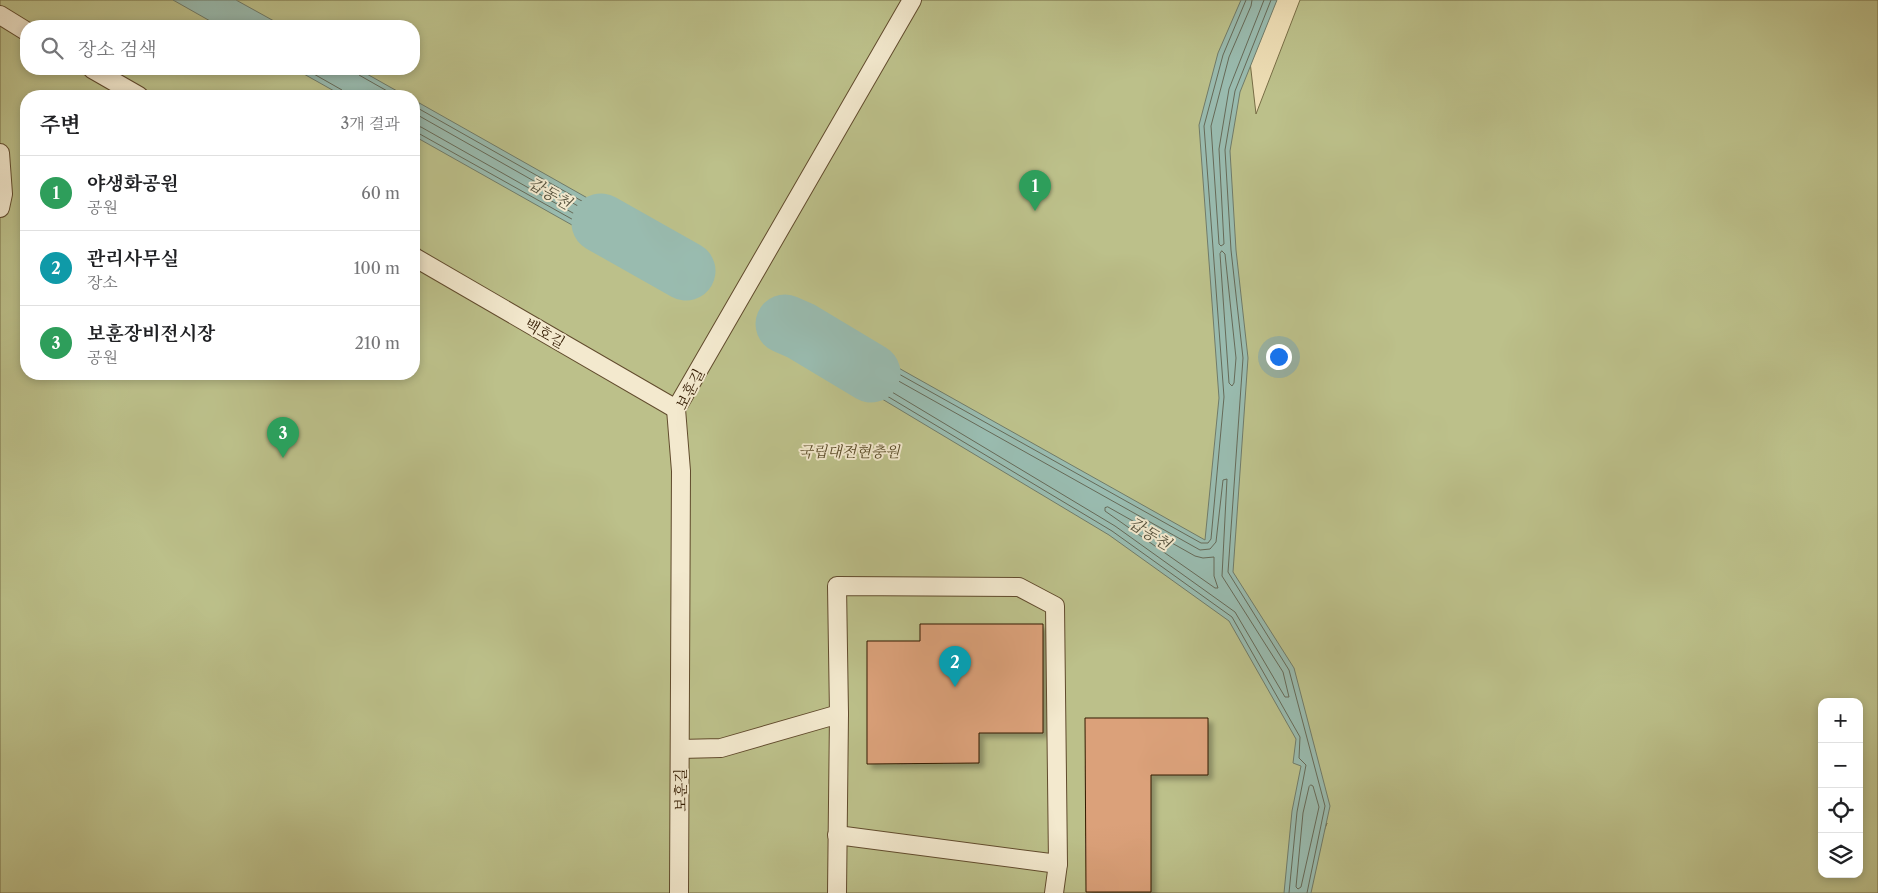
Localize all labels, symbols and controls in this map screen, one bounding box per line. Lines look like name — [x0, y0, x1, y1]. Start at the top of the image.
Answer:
search box — [20, 20, 420, 75]
icon: search — [38, 34, 66, 62]
text: 장소 검색 — [78, 38, 156, 61]
text: 주변 — [40, 112, 81, 137]
text: 3개 결과 — [341, 113, 400, 133]
pin: 1 — [1019, 170, 1051, 211]
text: 야생화공원 — [87, 172, 179, 195]
water label: 갑동천 — [525, 173, 576, 214]
text: 1 — [52, 183, 60, 203]
text: 60 m — [361, 183, 400, 203]
text: 공원 — [87, 197, 118, 217]
text: 관리사무실 — [87, 247, 179, 270]
text: 2 — [51, 258, 61, 278]
text: 100 m — [354, 258, 400, 278]
text: 장소 — [87, 272, 118, 292]
street label: 백호길 — [521, 314, 569, 352]
text: 보훈장비전시장 — [87, 322, 215, 345]
text: 3 — [51, 333, 61, 353]
text: 210 m — [355, 333, 400, 353]
your location — [1266, 344, 1292, 370]
text: 공원 — [87, 347, 118, 367]
street label: 보훈길 — [672, 365, 708, 413]
pin: 3 — [267, 417, 299, 458]
park label: 국립대전현충원 — [798, 442, 901, 461]
water label: 갑동천 — [1125, 512, 1176, 555]
pin: 2 — [939, 646, 971, 687]
map controls — [1818, 698, 1863, 878]
button: + — [1818, 698, 1863, 743]
button: − — [1818, 743, 1863, 788]
street label: 보훈길 — [671, 768, 690, 812]
button: locate — [1818, 788, 1863, 833]
button: layers — [1818, 833, 1863, 878]

